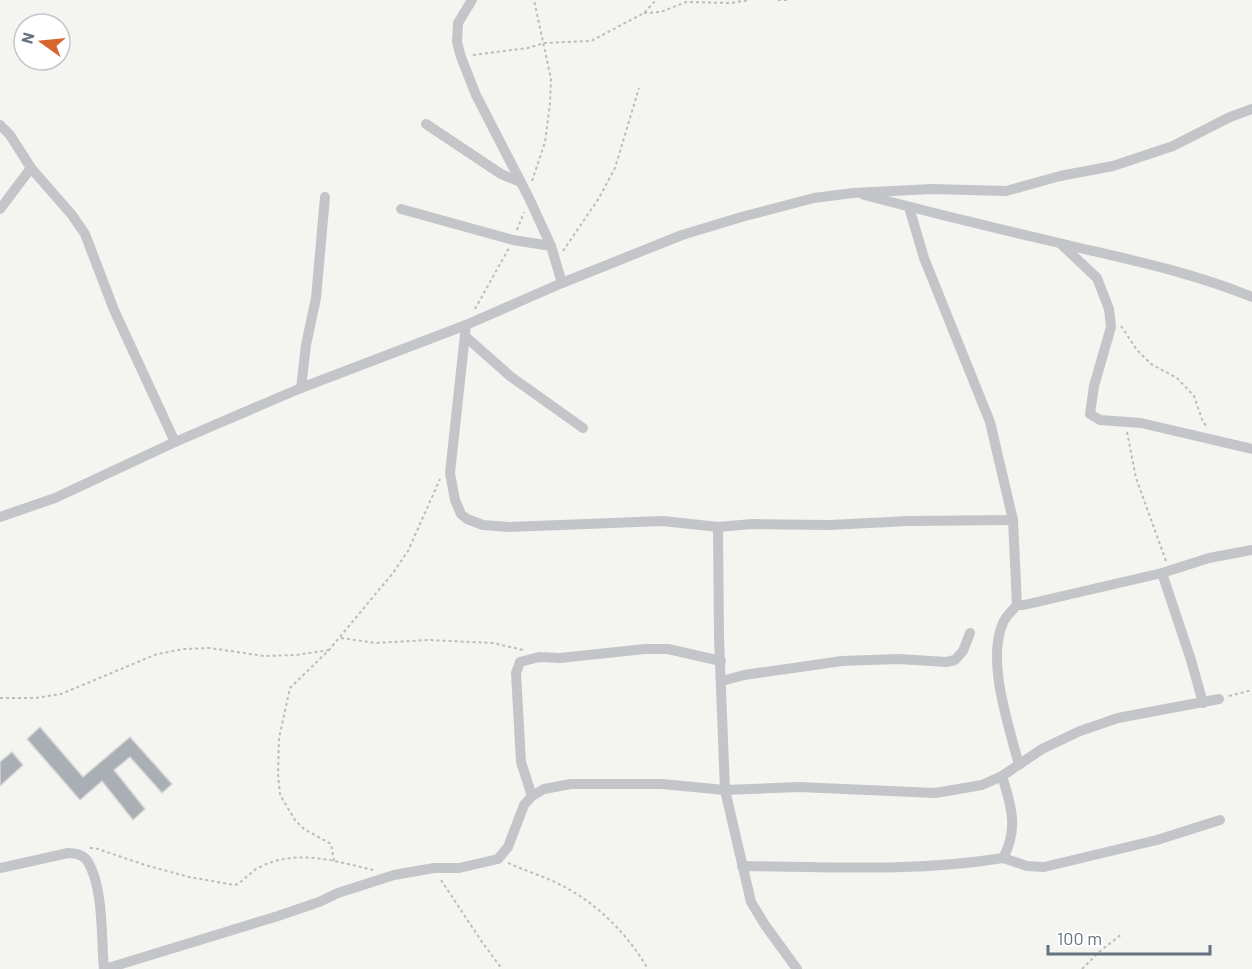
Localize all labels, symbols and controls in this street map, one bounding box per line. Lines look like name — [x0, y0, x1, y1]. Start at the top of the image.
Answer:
north arrow — [12, 12, 72, 72]
text: N — [16, 30, 38, 46]
scale bar — [1048, 918, 1210, 956]
text: 100 m — [1057, 927, 1102, 949]

